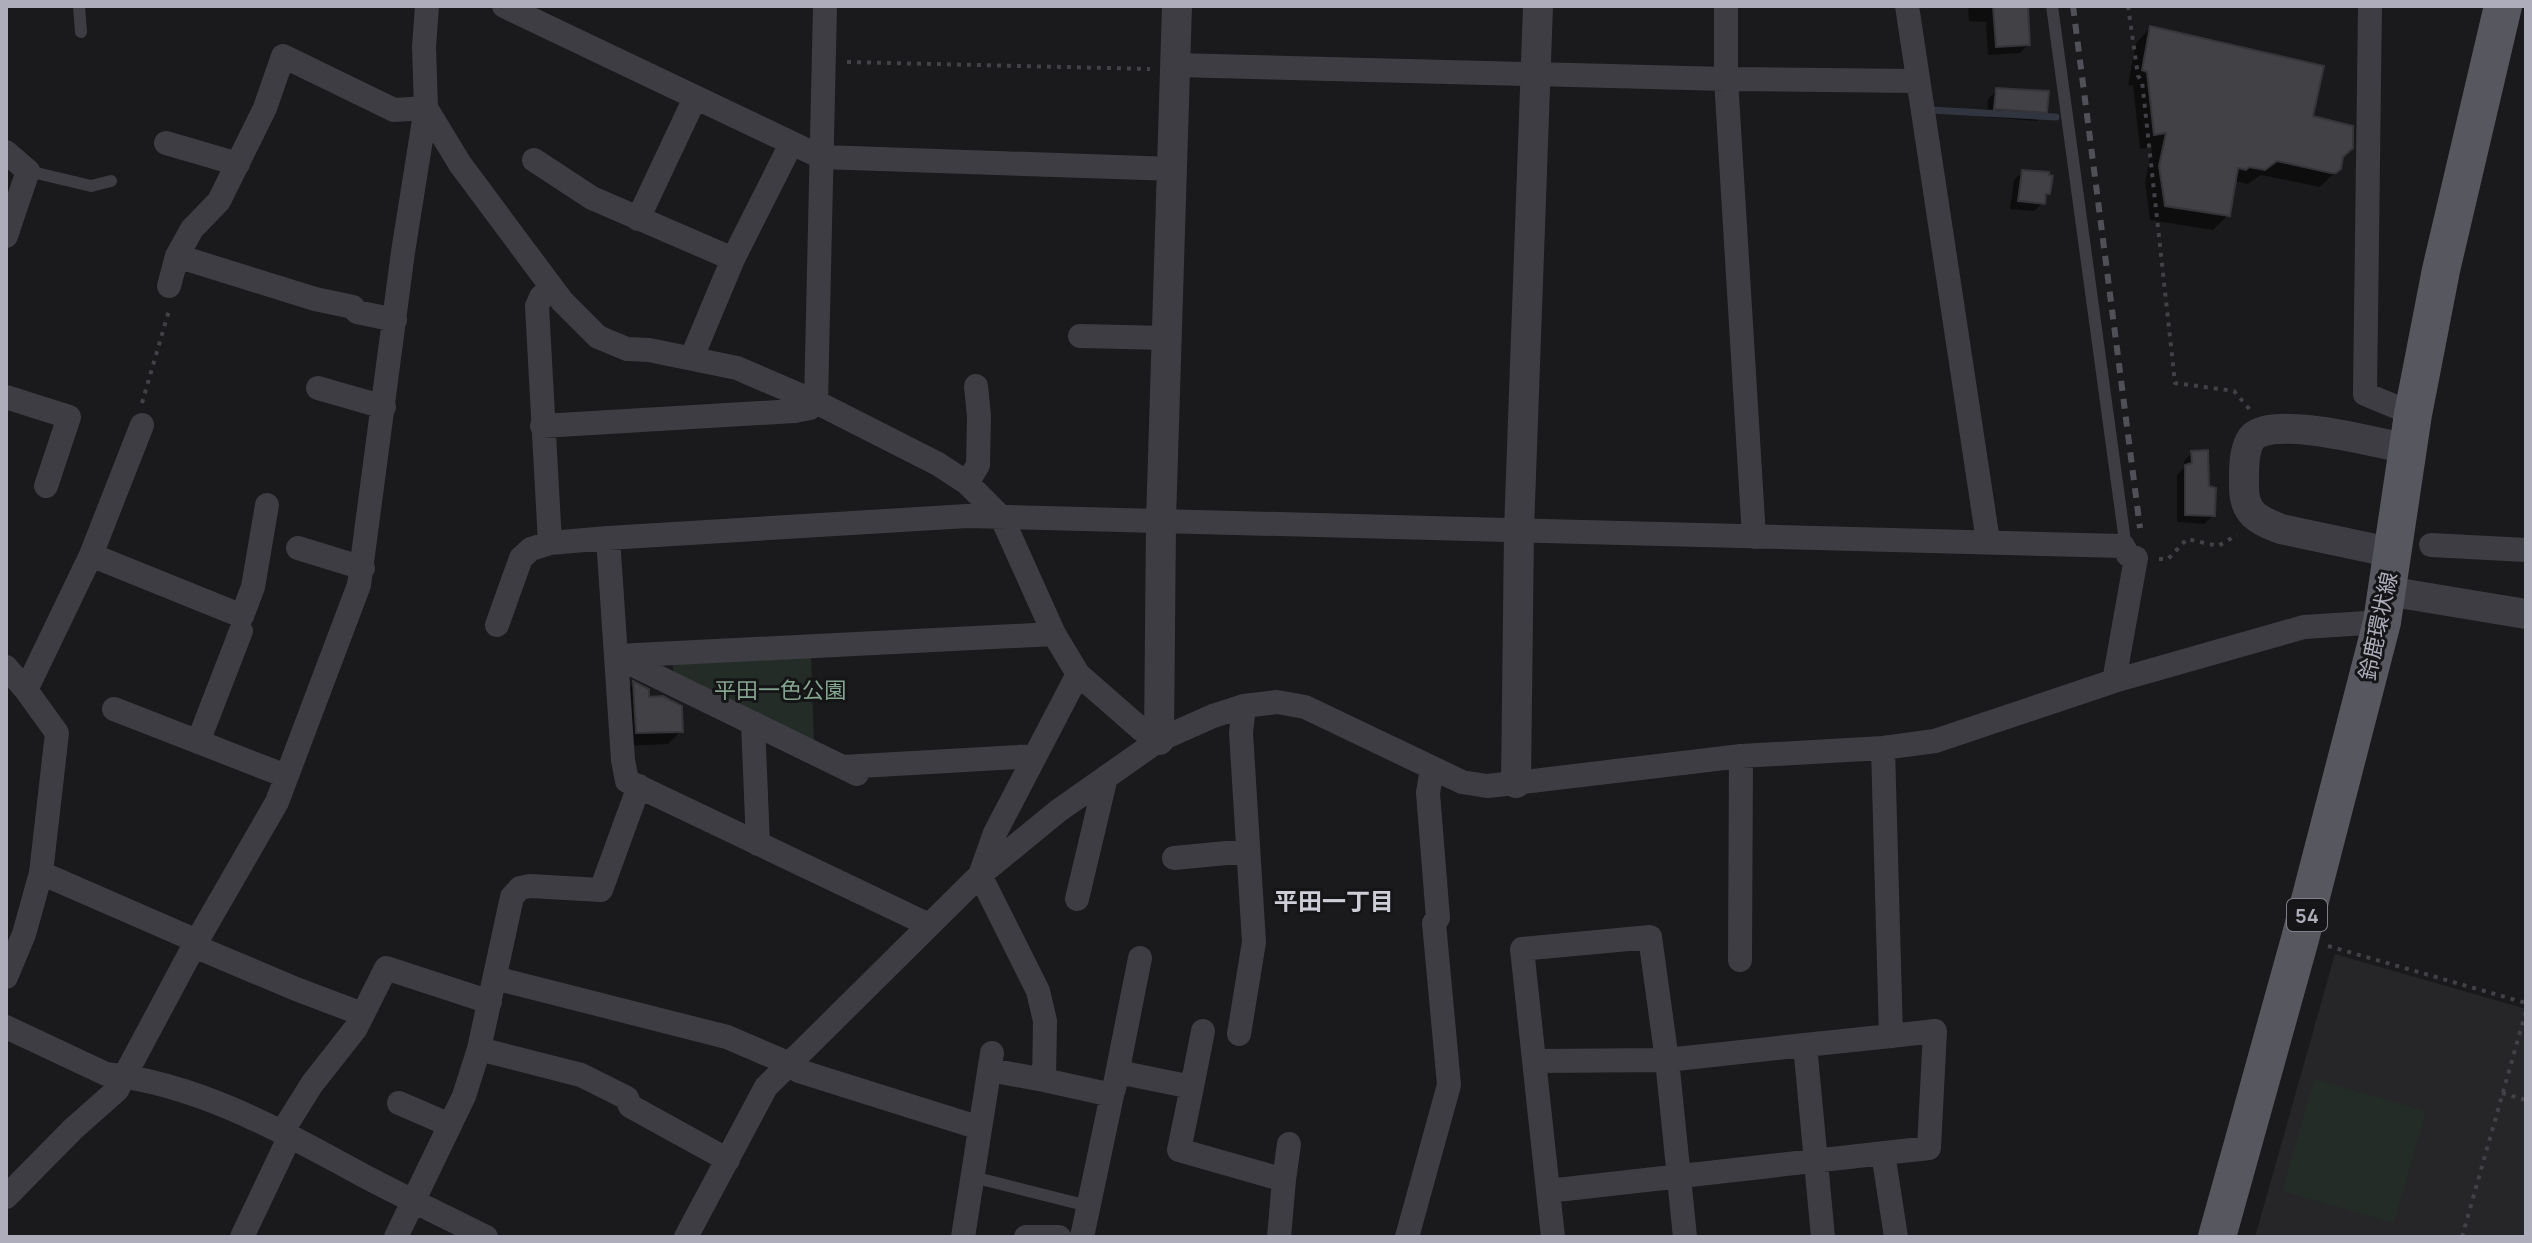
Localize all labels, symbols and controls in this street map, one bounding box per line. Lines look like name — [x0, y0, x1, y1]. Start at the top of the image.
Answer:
street label: 鈴鹿環状線 — [2352, 569, 2404, 683]
park label: 平田一色公園 — [714, 675, 846, 705]
district label: 平田一丁目 — [1274, 884, 1394, 917]
road number: 54 — [2287, 899, 2327, 931]

